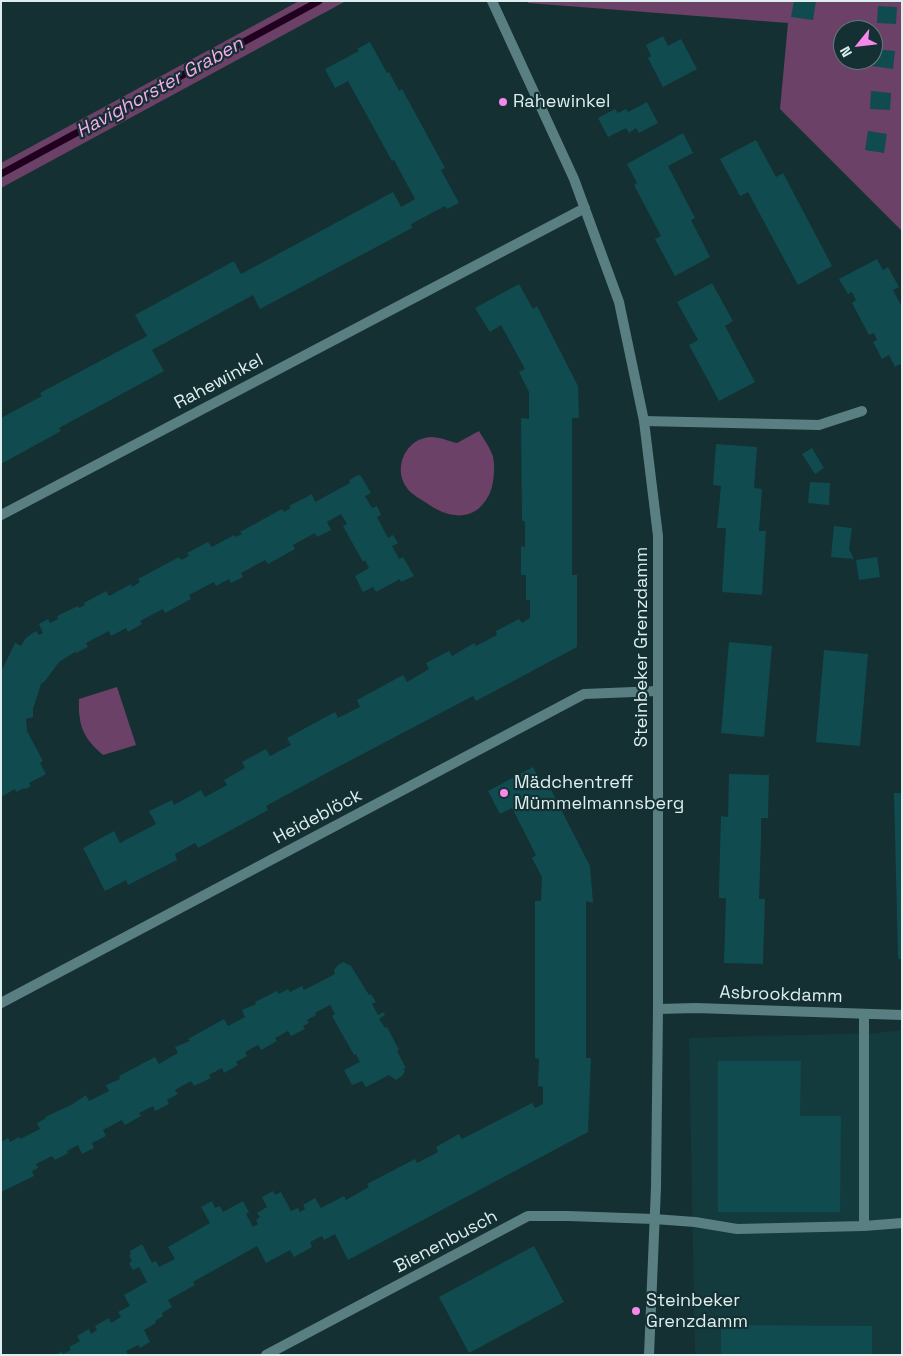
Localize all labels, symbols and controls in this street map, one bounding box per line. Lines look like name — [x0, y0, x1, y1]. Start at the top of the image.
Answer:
north arrow — [833, 20, 883, 70]
water label: Havighorster Graben — [73, 33, 247, 143]
text: N — [836, 43, 856, 60]
place label: Rahewinkel — [513, 91, 610, 113]
marker: Rahewinkel — [497, 96, 509, 108]
street label: Rahewinkel — [171, 350, 267, 414]
street label: Steinbeker Grenzdamm — [631, 547, 653, 747]
place label: Mädchentreff Mümmelmannsberg — [514, 772, 684, 814]
street label: Heideblöck — [270, 785, 366, 849]
marker: Mädchentreff Mümmelmannsberg — [498, 787, 510, 799]
street label: Asbrookdamm — [719, 982, 843, 1008]
street label: Bienenbusch — [391, 1206, 501, 1278]
place label: Steinbeker Grenzdamm — [646, 1290, 748, 1332]
marker: Steinbeker Grenzdamm — [630, 1305, 642, 1317]

